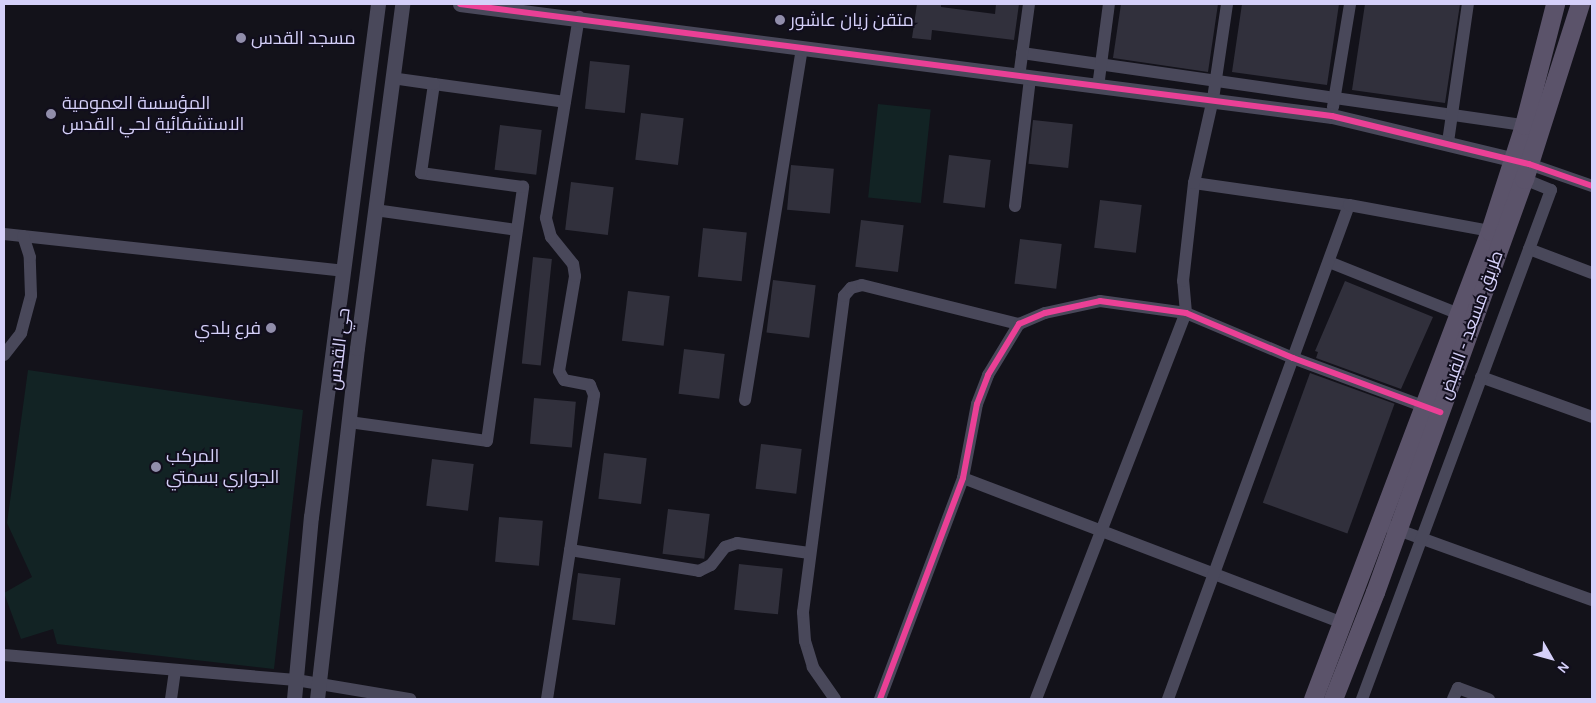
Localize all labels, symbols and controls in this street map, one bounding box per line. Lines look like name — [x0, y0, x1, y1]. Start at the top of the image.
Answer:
place label: متقن زيان عاشور — [790, 9, 914, 31]
marker: متقن زيان عاشور — [774, 14, 786, 26]
place label: مسجد القدس — [251, 27, 356, 49]
marker: مسجد القدس — [235, 32, 247, 44]
place label: المؤسسة العمومية الاستشفائية لحي القدس — [62, 93, 244, 136]
marker: المؤسسة العمومية الاستشفائية لحي القدس — [44, 107, 58, 121]
street label: طريق مسعد - الفيض — [1434, 248, 1508, 402]
street label: حي القدس — [323, 307, 355, 391]
place label: فرع بلدي — [194, 317, 261, 339]
marker: فرع بلدي — [265, 322, 277, 334]
place label: المركب الجواري بسمتي — [166, 446, 279, 488]
marker: المركب الجواري بسمتي — [150, 461, 162, 473]
north arrow — [1526, 633, 1576, 683]
text: N — [1553, 658, 1573, 677]

